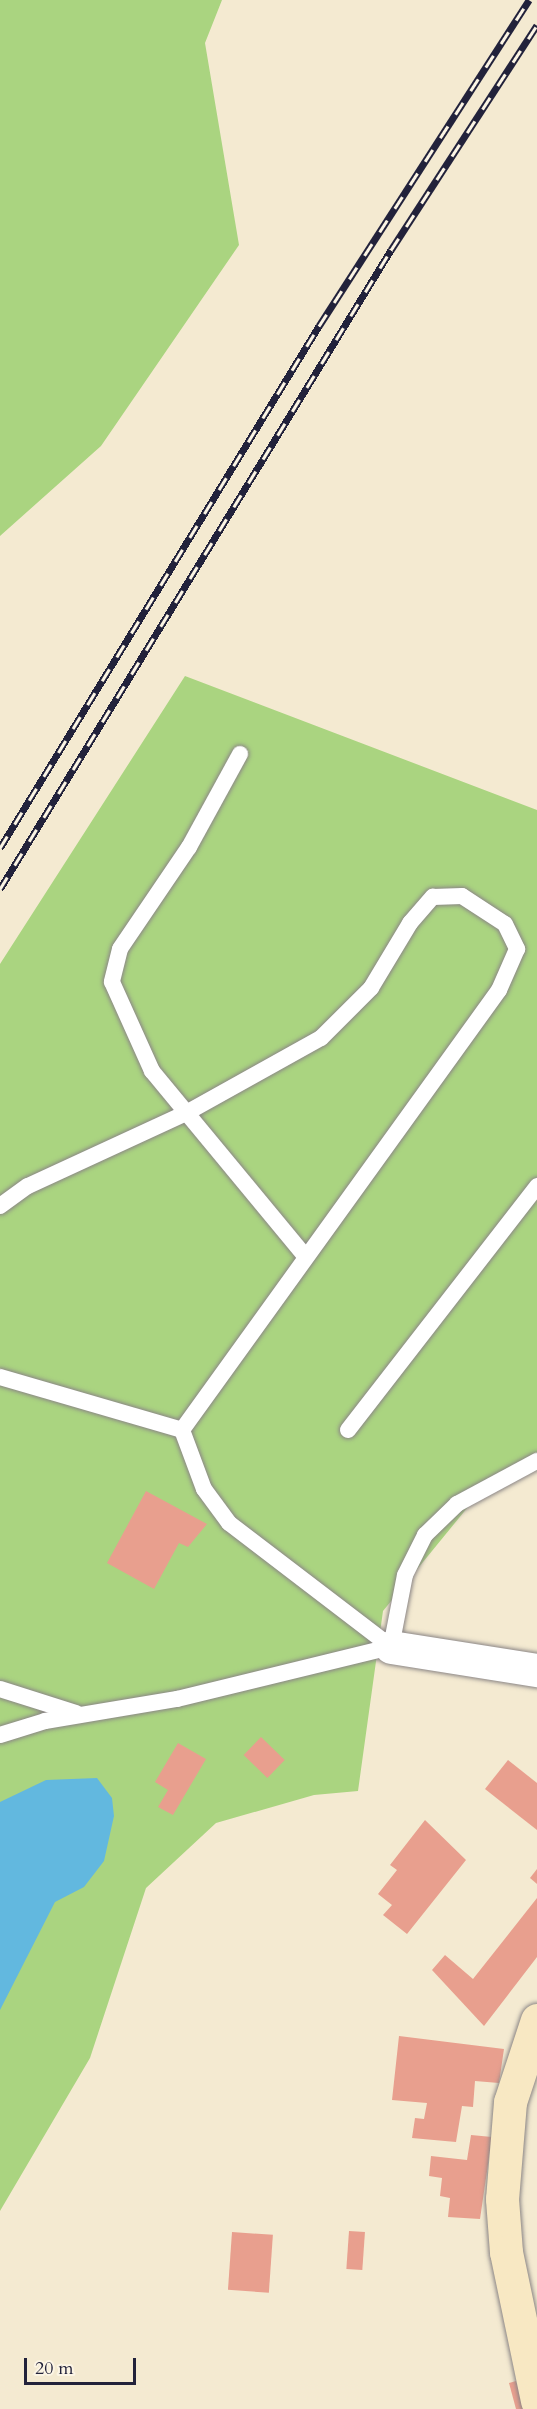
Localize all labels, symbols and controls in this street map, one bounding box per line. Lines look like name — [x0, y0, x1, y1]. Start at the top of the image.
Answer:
scale bar — [27, 2346, 140, 2384]
text: 20 m — [35, 2356, 74, 2381]

